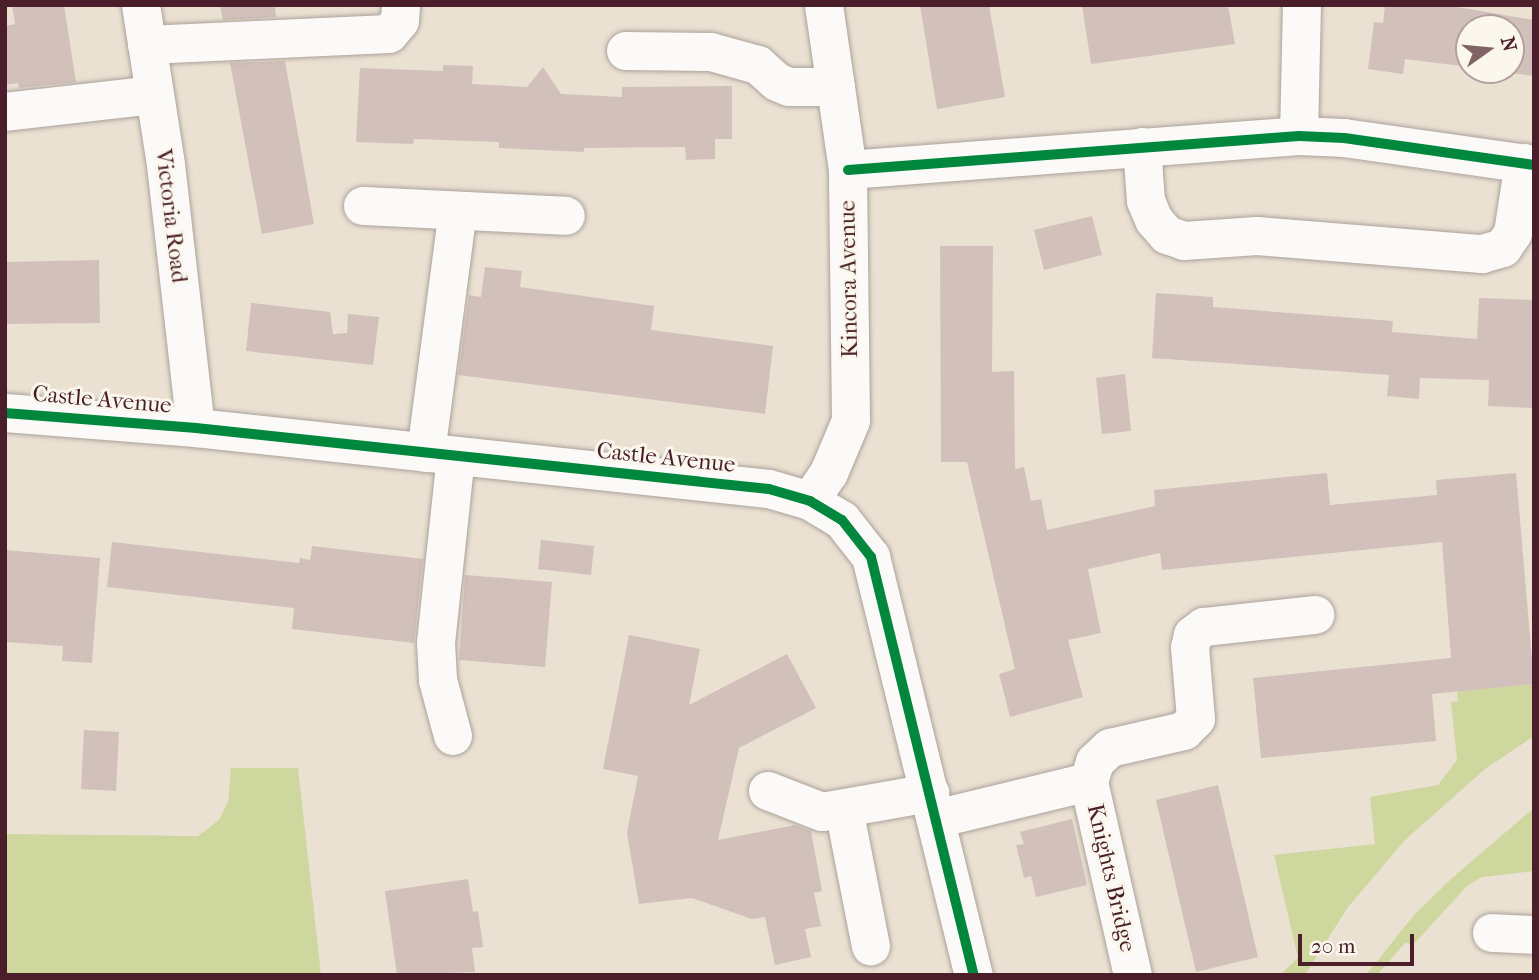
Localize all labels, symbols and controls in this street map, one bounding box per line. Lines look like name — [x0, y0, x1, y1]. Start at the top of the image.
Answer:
north arrow — [1455, 14, 1525, 84]
text: N — [1496, 34, 1521, 54]
street label: Victoria Road — [149, 147, 193, 285]
street label: Kincora Avenue — [834, 200, 864, 358]
street label: Castle Avenue — [31, 380, 173, 420]
street label: Castle Avenue — [595, 437, 737, 479]
street label: Knights Bridge — [1081, 801, 1141, 955]
scale bar — [1301, 920, 1416, 964]
text: 20 m — [1311, 934, 1355, 958]

